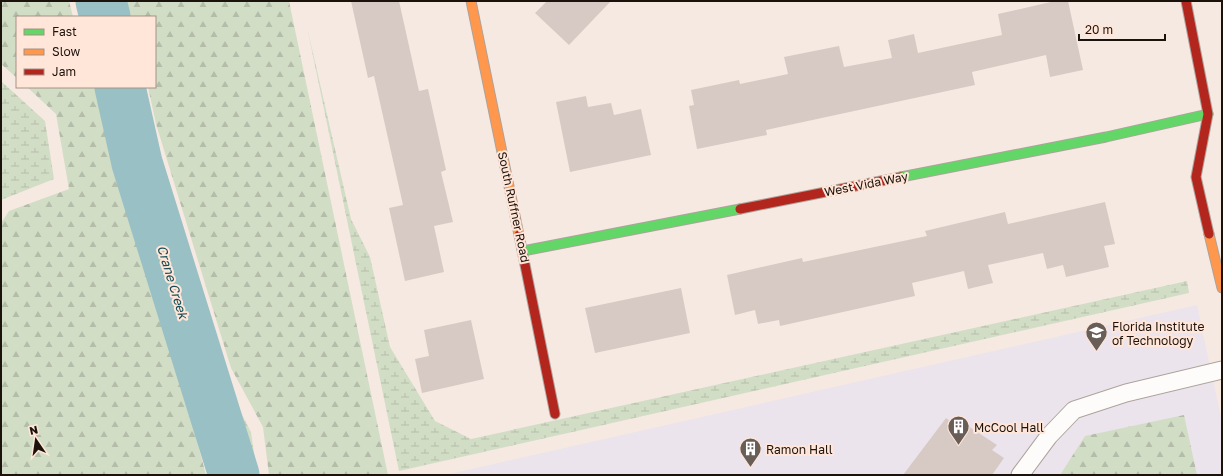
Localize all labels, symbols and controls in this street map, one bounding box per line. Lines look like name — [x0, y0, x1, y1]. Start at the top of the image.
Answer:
legend — [16, 16, 156, 88]
scale bar — [1079, 16, 1165, 42]
text: 20 m — [1085, 22, 1113, 37]
text: Fast — [52, 24, 77, 39]
text: Slow — [52, 44, 80, 59]
text: Jam — [52, 64, 76, 79]
street label: South Ruffner Road — [495, 150, 533, 264]
street label: West Vida Way — [823, 168, 909, 199]
water label: Crane Creek — [154, 243, 192, 322]
place label: Florida Institute of Technology — [1112, 319, 1205, 348]
school or university icon: Florida Institute of Technology — [1083, 320, 1109, 353]
building icon: McCool Hall — [946, 414, 972, 447]
north arrow — [16, 420, 56, 460]
place label: McCool Hall — [974, 420, 1044, 435]
text: N — [28, 422, 39, 437]
building icon: Ramon Hall — [737, 436, 763, 469]
place label: Ramon Hall — [766, 442, 833, 457]

